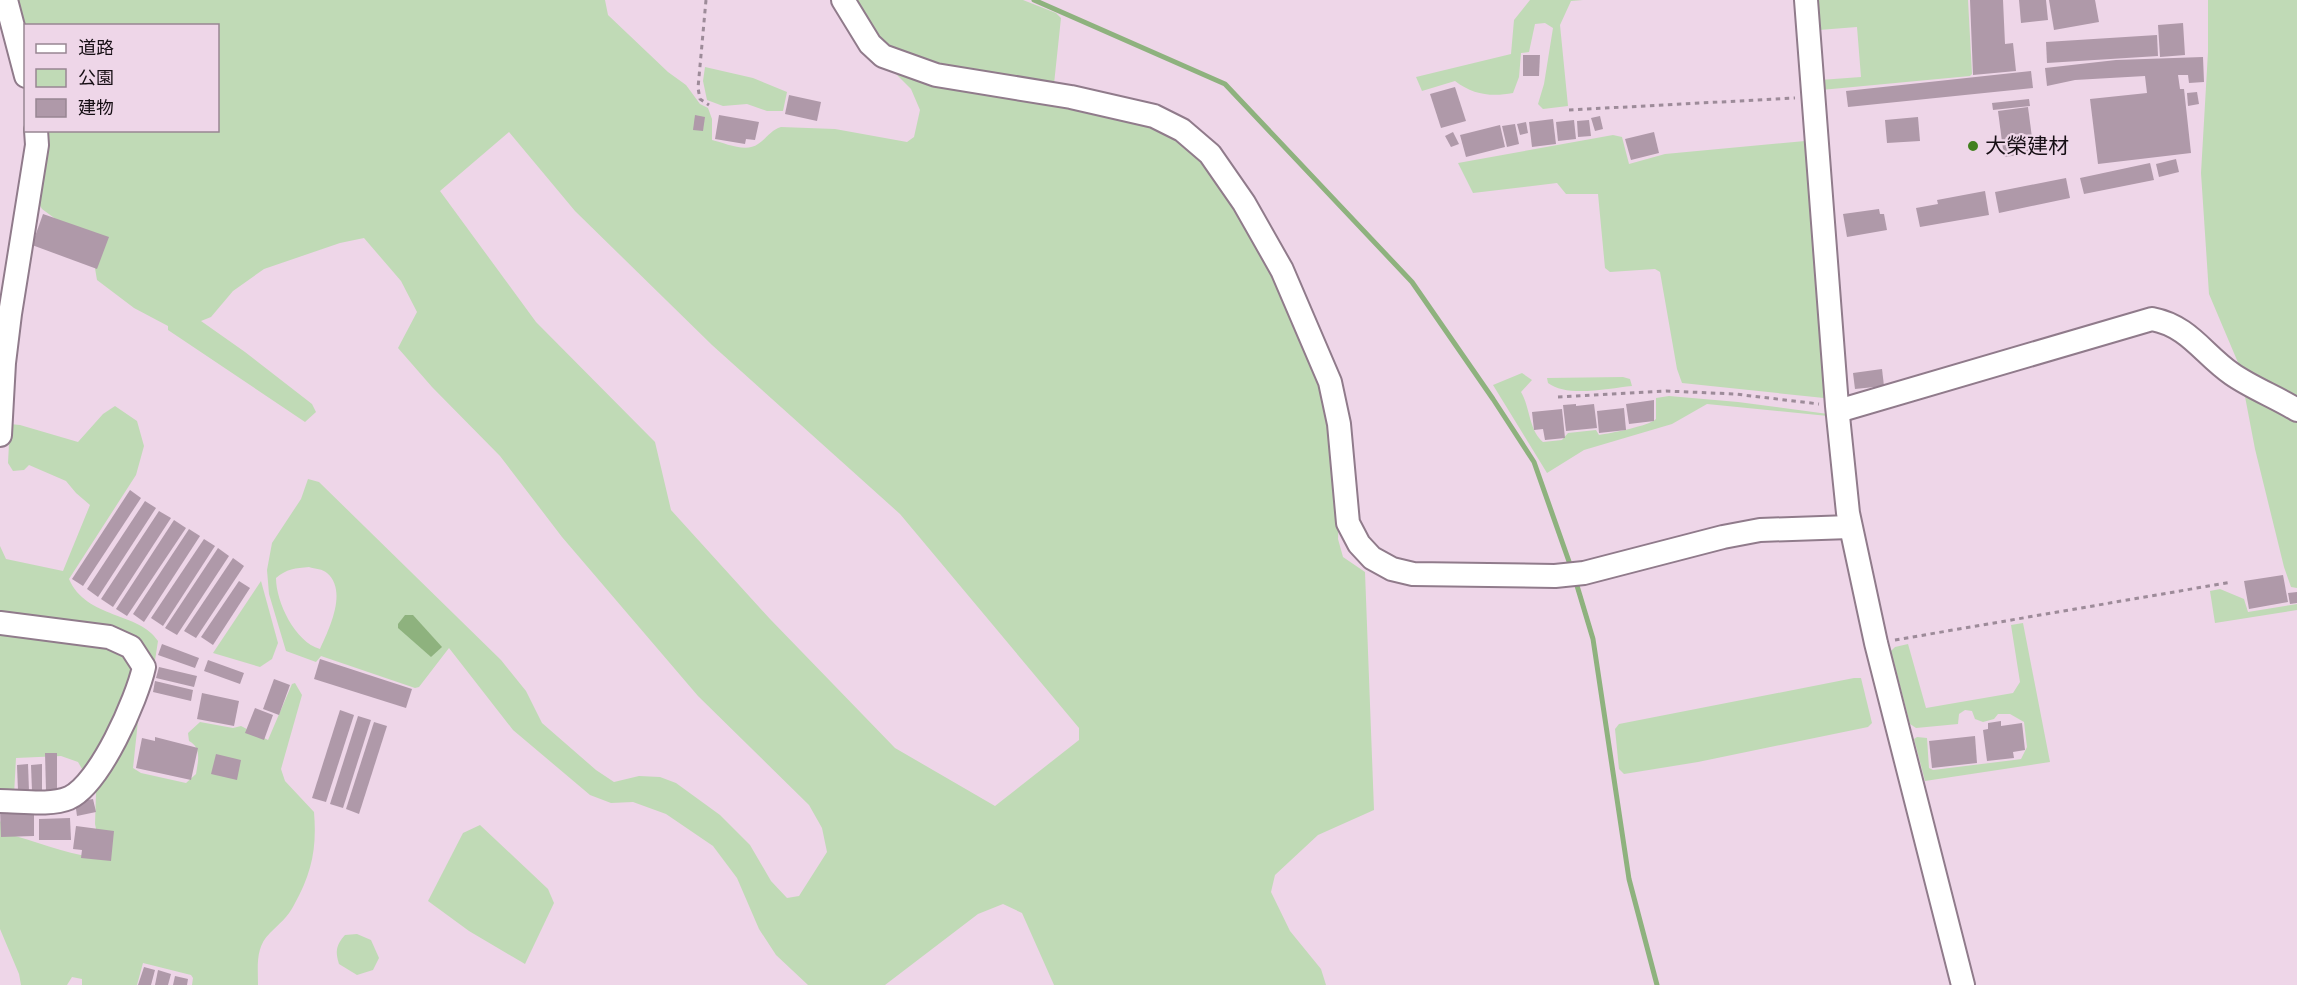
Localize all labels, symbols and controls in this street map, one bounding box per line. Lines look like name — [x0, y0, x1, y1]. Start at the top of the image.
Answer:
legend — [24, 24, 219, 132]
text: 道路 — [78, 36, 114, 61]
text: 公園 — [78, 66, 114, 91]
text: 建物 — [78, 96, 114, 121]
place label: 大榮建材 — [1985, 131, 2069, 161]
marker: 大榮建材 — [1966, 139, 1980, 153]

